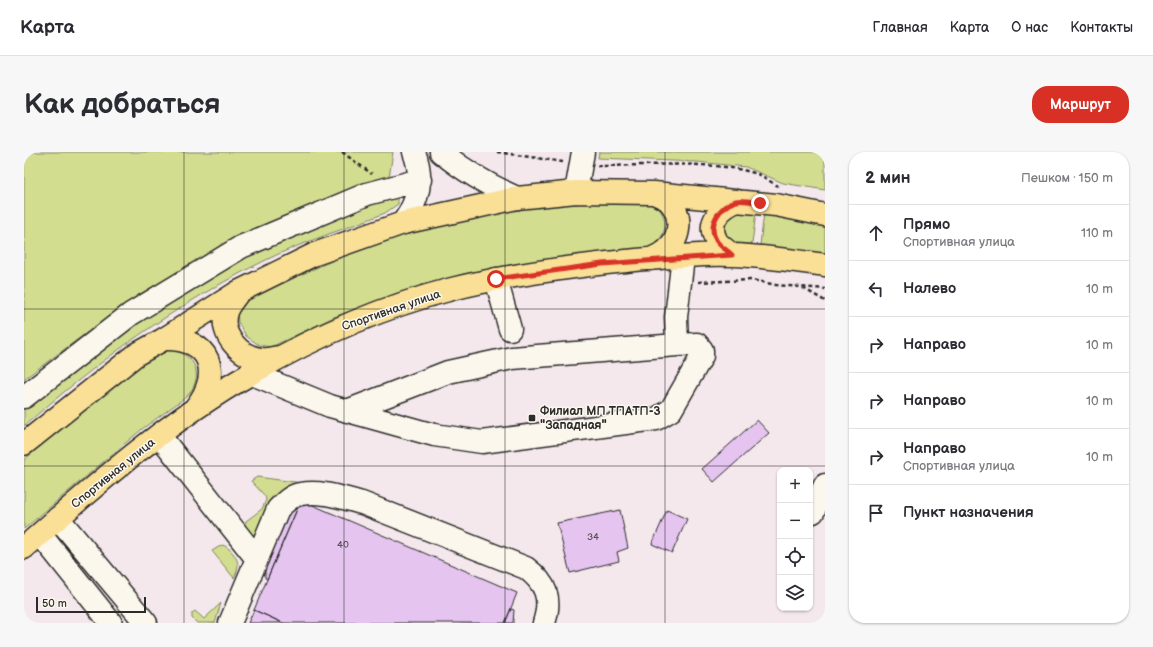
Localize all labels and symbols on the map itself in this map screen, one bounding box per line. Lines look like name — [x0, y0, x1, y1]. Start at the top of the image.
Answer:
route end — [751, 194, 769, 212]
route start — [487, 270, 505, 288]
street label: Спортивная улица — [340, 287, 442, 334]
place label: Филиал МП ТПАТП-3 "Западная" — [540, 404, 661, 433]
marker: Филиал МП ТПАТП-3 "Западная" — [527, 413, 537, 423]
street label: Спортивная улица — [68, 435, 158, 512]
house number: 34 — [587, 531, 599, 543]
house number: 40 — [337, 539, 349, 551]
scale bar — [36, 595, 146, 614]

